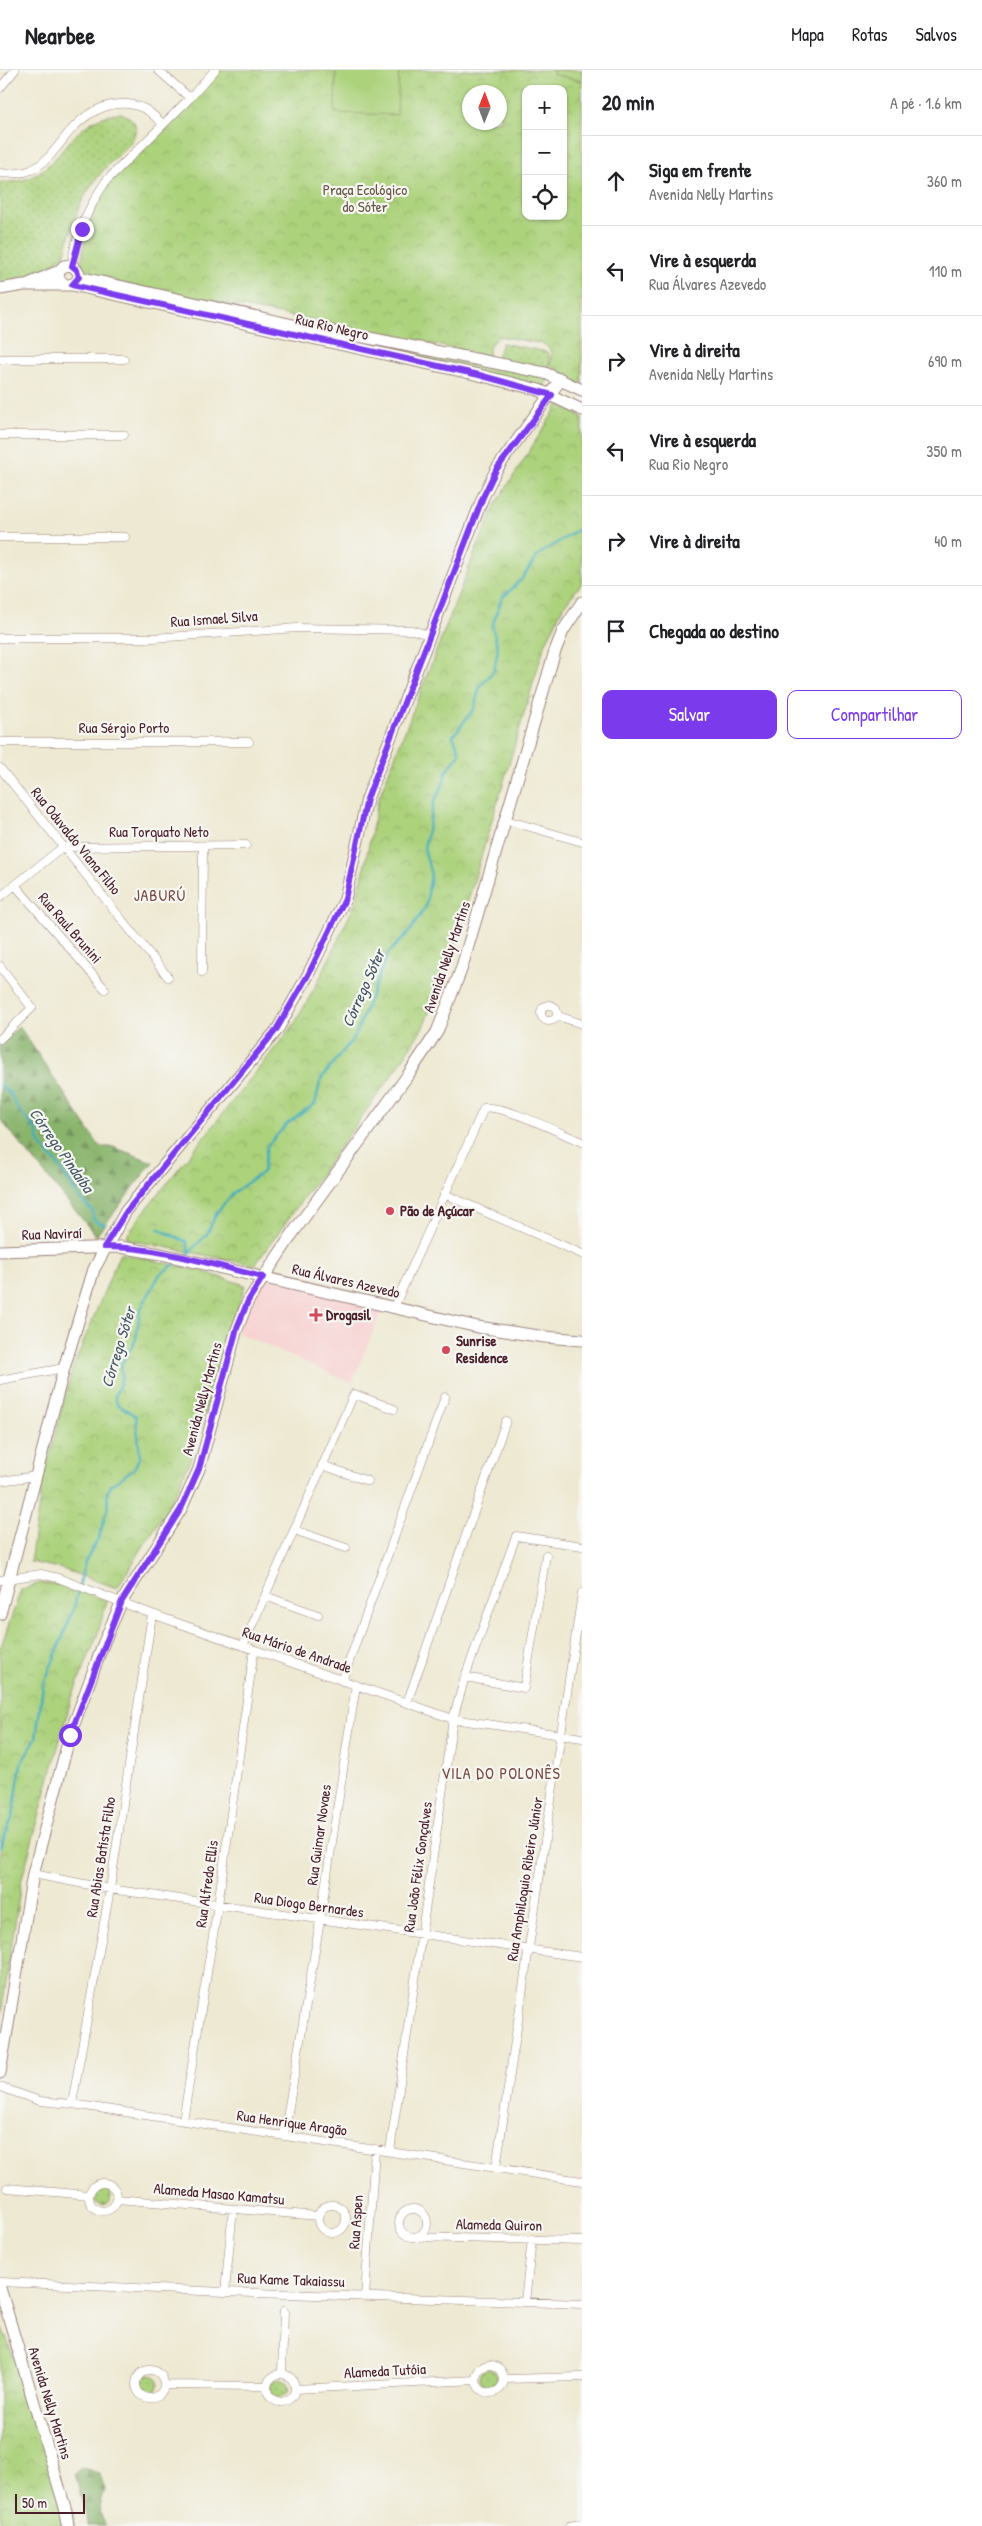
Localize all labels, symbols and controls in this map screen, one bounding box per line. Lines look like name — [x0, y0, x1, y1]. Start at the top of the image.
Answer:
text: Nearbee — [25, 19, 95, 51]
text: Mapa — [791, 22, 824, 47]
text: Rotas — [852, 22, 888, 47]
text: Salvos — [916, 22, 957, 47]
north arrow — [462, 85, 507, 130]
map controls — [522, 85, 567, 220]
button: + — [522, 85, 567, 130]
text: 20 min — [602, 88, 655, 117]
text: A pé · 1.6 km — [890, 92, 962, 114]
button: − — [522, 130, 567, 175]
text: Siga em frente — [649, 157, 752, 183]
icon: ahead — [602, 167, 630, 195]
text: 360 m — [927, 170, 962, 192]
button: locate — [522, 175, 567, 220]
park label: Praça Ecológico do Sóter — [323, 179, 407, 217]
text: Avenida Nelly Martins — [649, 183, 773, 205]
route end — [71, 218, 94, 241]
text: Vire à esquerda — [649, 247, 756, 273]
icon: left — [602, 257, 630, 285]
text: 110 m — [929, 260, 962, 282]
text: Rua Álvares Azevedo — [649, 273, 766, 295]
street label: Rua Rio Negro — [294, 308, 371, 345]
text: Vire à direita — [649, 337, 740, 363]
icon: right — [602, 347, 630, 375]
text: 690 m — [928, 350, 962, 372]
text: Avenida Nelly Martins — [649, 363, 773, 385]
text: Vire à esquerda — [649, 427, 756, 453]
icon: left — [602, 437, 630, 465]
text: 350 m — [926, 440, 962, 462]
text: Rua Rio Negro — [649, 453, 728, 475]
icon: right — [602, 527, 630, 555]
text: Vire à direita — [649, 528, 740, 554]
text: 40 m — [934, 530, 962, 552]
street label: Rua Ismael Silva — [170, 605, 258, 632]
icon: arrive — [602, 617, 630, 645]
text: Chegada ao destino — [649, 618, 779, 644]
button: Salvar — [602, 690, 777, 739]
button: Compartilhar — [787, 690, 962, 739]
street label: Rua Sérgio Porto — [79, 717, 169, 738]
street label: Rua Oduvaldo Viana Filho — [26, 783, 126, 899]
street label: Rua Torquato Neto — [109, 821, 209, 842]
district label: JABURÚ — [134, 884, 186, 906]
street label: Rua Raul Brunini — [34, 888, 107, 968]
street label: Avenida Nelly Martins — [418, 898, 475, 1015]
water label: Córrego Sóter — [336, 944, 391, 1030]
water label: Córrego Pindaíba — [25, 1103, 100, 1198]
place label: Pão de Açúcar — [400, 1200, 475, 1221]
marker: Pão de Açúcar — [384, 1205, 396, 1217]
street label: Rua Naviraí — [21, 1222, 83, 1245]
street label: Rua Álvares Azevedo — [290, 1258, 402, 1303]
water label: Córrego Sóter — [95, 1302, 141, 1390]
place label: Drogasil — [326, 1304, 372, 1326]
marker: Drogasil — [310, 1309, 322, 1321]
place label: Sunrise Residence — [456, 1330, 508, 1368]
street label: Avenida Nelly Martins — [176, 1340, 227, 1458]
marker: Sunrise Residence — [440, 1344, 452, 1356]
street label: Rua Mário de Andrade — [240, 1621, 355, 1678]
route start — [59, 1724, 82, 1747]
district label: VILA DO POLONÊS — [441, 1762, 561, 1784]
street label: Rua Guimar Novaes — [301, 1783, 336, 1887]
street label: Rua Abias Batista Filho — [81, 1795, 120, 1919]
street label: Rua Amphiloquio Ribeiro Júnior — [501, 1795, 548, 1963]
street label: Rua João Félix Gonçalves — [398, 1800, 437, 1934]
street label: Rua Alfredo Ellis — [190, 1839, 223, 1929]
street label: Rua Diogo Bernardes — [253, 1886, 365, 1923]
street label: Rua Henrique Aragão — [236, 2104, 348, 2141]
street label: Alameda Masao Kamatsu — [153, 2177, 285, 2210]
street label: Rua Aspen — [343, 2194, 368, 2250]
street label: Alameda Quiron — [456, 2213, 543, 2236]
street label: Rua Kame Takaiassu — [237, 2267, 345, 2292]
street label: Avenida Nelly Martins — [23, 2344, 78, 2462]
street label: Alameda Tutóia — [343, 2358, 427, 2383]
scale bar — [15, 2491, 85, 2514]
text: 50 m — [22, 2493, 47, 2512]

